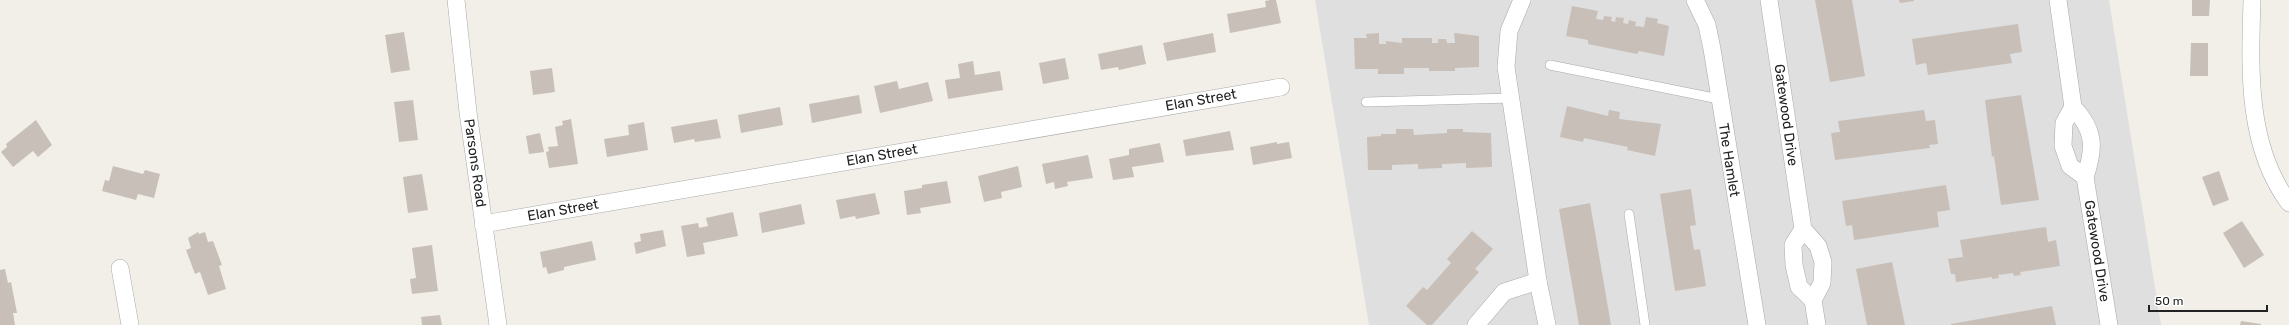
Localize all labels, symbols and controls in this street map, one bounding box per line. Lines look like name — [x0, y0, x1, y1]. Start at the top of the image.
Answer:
street label: Gatewood Drive — [1770, 63, 1802, 167]
street label: Elan Street — [1164, 85, 1238, 115]
street label: Parsons Road — [460, 118, 490, 208]
street label: The Hamlet — [1715, 122, 1743, 199]
street label: Elan Street — [845, 140, 919, 170]
street label: Elan Street — [526, 195, 600, 225]
street label: Gatewood Drive — [2081, 199, 2113, 303]
scale bar — [2149, 287, 2267, 313]
text: 50 m — [2155, 294, 2183, 308]

